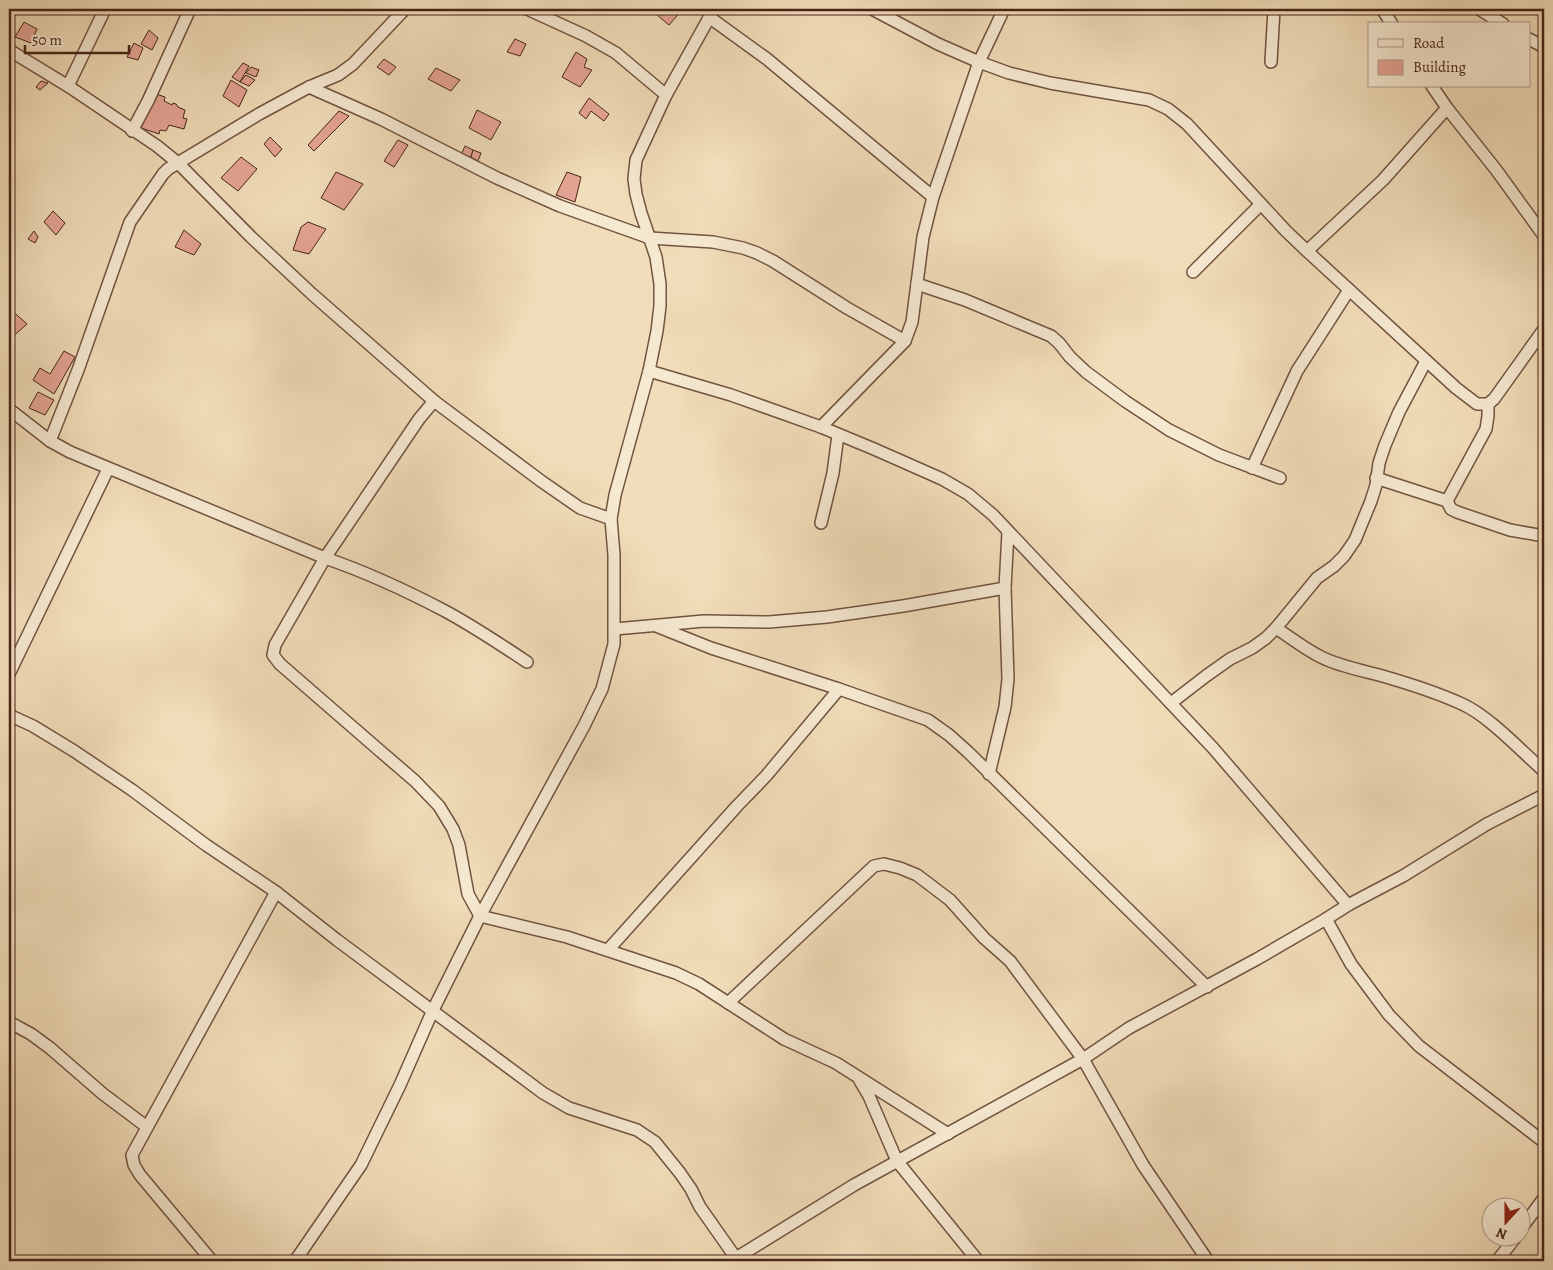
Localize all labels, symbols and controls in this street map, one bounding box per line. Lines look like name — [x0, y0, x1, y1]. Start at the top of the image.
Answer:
scale bar — [25, 22, 129, 54]
legend — [1368, 22, 1530, 88]
text: 50 m — [32, 30, 62, 50]
text: Road — [1413, 33, 1445, 53]
text: Building — [1413, 57, 1466, 77]
north arrow — [1480, 1198, 1530, 1248]
text: N — [1493, 1223, 1510, 1244]

